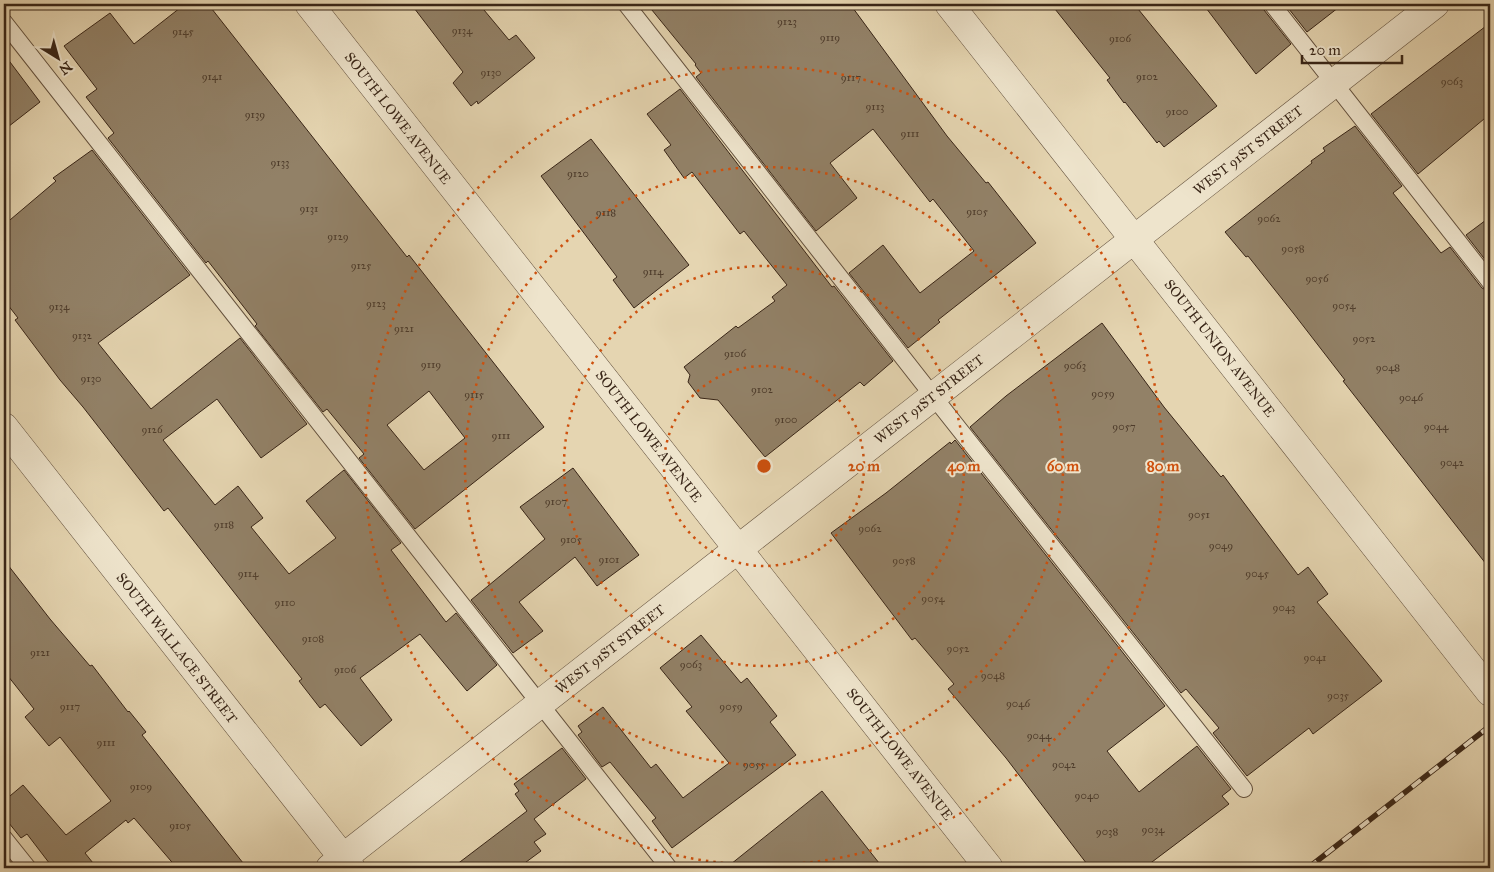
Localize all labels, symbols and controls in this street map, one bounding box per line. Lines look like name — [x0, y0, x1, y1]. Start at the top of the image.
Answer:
house number: 9123 — [777, 15, 797, 28]
house number: 9134 — [452, 24, 473, 37]
house number: 9145 — [172, 25, 194, 38]
house number: 9119 — [820, 31, 840, 44]
north arrow — [32, 32, 82, 82]
house number: 9106 — [1109, 32, 1131, 45]
scale bar — [1302, 32, 1402, 64]
text: 20 m — [1309, 41, 1341, 59]
street label: SOUTH LOWE AVENUE — [341, 49, 454, 188]
text: N — [56, 58, 75, 78]
house number: 9130 — [481, 66, 501, 79]
house number: 9141 — [202, 70, 222, 83]
house number: 9102 — [1136, 70, 1159, 83]
house number: 9117 — [841, 71, 861, 84]
house number: 9063 — [1441, 75, 1463, 88]
house number: 9113 — [866, 100, 884, 113]
street label: WEST 91ST STREET — [1190, 102, 1307, 199]
house number: 9100 — [1166, 105, 1188, 118]
house number: 9139 — [245, 108, 265, 121]
house number: 9111 — [901, 127, 919, 140]
house number: 9133 — [271, 156, 289, 169]
house number: 9120 — [567, 167, 589, 180]
house number: 9131 — [300, 202, 318, 215]
house number: 9105 — [966, 205, 988, 218]
house number: 9118 — [596, 206, 616, 219]
house number: 9062 — [1257, 212, 1281, 225]
house number: 9129 — [327, 230, 349, 243]
house number: 9058 — [1281, 242, 1305, 255]
house number: 9125 — [351, 259, 371, 272]
house number: 9114 — [643, 265, 664, 278]
house number: 9056 — [1305, 272, 1329, 285]
street label: SOUTH UNION AVENUE — [1161, 276, 1279, 420]
house number: 9123 — [366, 297, 386, 310]
house number: 9054 — [1332, 299, 1357, 312]
house number: 9134 — [49, 300, 70, 313]
house number: 9121 — [394, 322, 414, 335]
house number: 9132 — [72, 329, 93, 342]
house number: 9052 — [1353, 332, 1376, 345]
house number: 9106 — [724, 347, 746, 360]
street label: WEST 91ST STREET — [871, 351, 988, 448]
house number: 9119 — [421, 358, 441, 371]
house number: 9063 — [1064, 359, 1086, 372]
house number: 9048 — [1376, 361, 1400, 374]
street label: SOUTH LOWE AVENUE — [592, 367, 705, 506]
house number: 9130 — [81, 372, 101, 385]
house number: 9102 — [751, 383, 774, 396]
house number: 9059 — [1091, 387, 1115, 400]
house number: 9115 — [464, 388, 484, 401]
house number: 9046 — [1399, 391, 1423, 404]
house number: 9100 — [775, 413, 797, 426]
house number: 9057 — [1112, 420, 1136, 433]
house number: 9044 — [1424, 420, 1449, 433]
house number: 9126 — [141, 423, 163, 436]
house number: 9111 — [492, 429, 510, 442]
house number: 9042 — [1440, 456, 1465, 469]
centre of rings — [755, 457, 773, 475]
text: 20 m — [848, 457, 880, 475]
text: 40 m — [948, 457, 981, 476]
text: 60 m — [1047, 457, 1080, 475]
text: 80 m — [1147, 457, 1180, 475]
house number: 9107 — [545, 495, 567, 508]
house number: 9051 — [1188, 508, 1210, 521]
house number: 9118 — [214, 518, 234, 531]
house number: 9062 — [858, 522, 882, 535]
house number: 9105 — [560, 533, 582, 546]
house number: 9049 — [1209, 539, 1233, 552]
house number: 9101 — [599, 553, 619, 566]
house number: 9058 — [892, 554, 916, 567]
house number: 9114 — [238, 567, 259, 580]
house number: 9045 — [1245, 567, 1269, 580]
street label: SOUTH WALLACE STREET — [113, 570, 241, 727]
house number: 9054 — [921, 592, 946, 605]
house number: 9110 — [275, 596, 295, 609]
street label: WEST 91ST STREET — [552, 601, 669, 698]
house number: 9043 — [1273, 601, 1295, 614]
house number: 9108 — [302, 632, 324, 645]
house number: 9052 — [947, 642, 970, 655]
house number: 9121 — [30, 646, 50, 659]
house number: 9041 — [1304, 651, 1326, 664]
house number: 9063 — [680, 658, 702, 671]
house number: 9106 — [334, 663, 356, 676]
house number: 9048 — [981, 669, 1005, 682]
street label: SOUTH LOWE AVENUE — [843, 685, 956, 824]
house number: 9035 — [1327, 689, 1349, 702]
house number: 9046 — [1006, 697, 1030, 710]
house number: 9117 — [60, 700, 80, 713]
house number: 9059 — [719, 700, 743, 713]
house number: 9044 — [1027, 729, 1052, 742]
house number: 9111 — [97, 736, 115, 749]
house number: 9055 — [743, 758, 765, 771]
house number: 9042 — [1052, 758, 1077, 771]
house number: 9109 — [130, 780, 152, 793]
house number: 9040 — [1075, 789, 1099, 802]
house number: 9105 — [169, 819, 191, 832]
house number: 9034 — [1142, 823, 1165, 836]
house number: 9038 — [1096, 825, 1118, 838]

